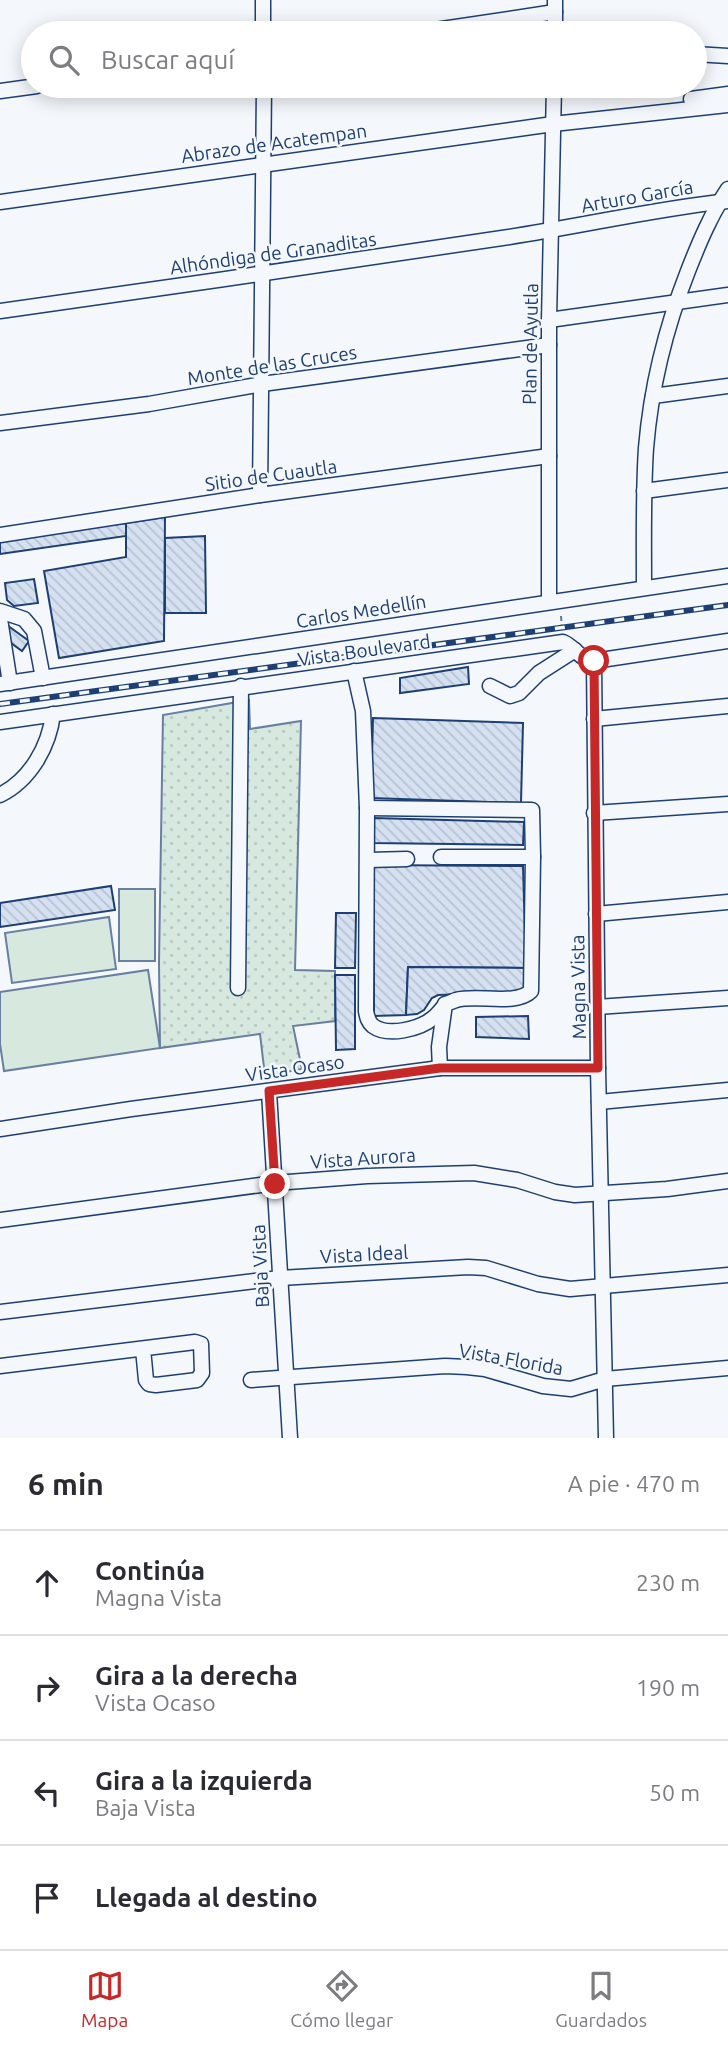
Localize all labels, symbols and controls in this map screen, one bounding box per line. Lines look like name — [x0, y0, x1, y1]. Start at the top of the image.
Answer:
search box — [21, 21, 707, 98]
icon: search — [45, 41, 83, 79]
text: Buscar aquí — [101, 45, 235, 74]
street label: Abrazo de Acatempan — [180, 119, 368, 167]
street label: Arturo García — [579, 175, 695, 217]
street label: Alhóndiga de Granaditas — [168, 228, 378, 278]
street label: Plan de Ayutla — [518, 283, 542, 405]
street label: Monte de las Cruces — [186, 341, 358, 389]
street label: Sitio de Cuautla — [203, 455, 339, 495]
street label: Carlos Medellín — [294, 590, 428, 632]
street label: Vista Boulevard — [296, 630, 432, 670]
route start — [578, 645, 609, 676]
street label: Magna Vista — [566, 934, 590, 1040]
street label: Vista Ocaso — [244, 1050, 346, 1086]
street label: Vista Aurora — [310, 1143, 416, 1173]
route end — [259, 1168, 290, 1199]
street label: Baja Vista — [247, 1224, 273, 1308]
street label: Vista Ideal — [319, 1241, 409, 1267]
street label: Vista Florida — [457, 1339, 565, 1379]
text: 6 min — [28, 1467, 104, 1501]
text: A pie · 470 m — [568, 1471, 700, 1496]
text: Continúa — [95, 1556, 205, 1585]
icon: ahead — [28, 1564, 66, 1602]
text: 230 m — [636, 1570, 700, 1595]
text: Magna Vista — [95, 1585, 222, 1610]
text: Gira a la derecha — [95, 1661, 298, 1690]
icon: right — [28, 1669, 66, 1707]
text: 190 m — [636, 1675, 700, 1700]
text: Vista Ocaso — [95, 1690, 216, 1715]
text: Gira a la izquierda — [95, 1766, 313, 1795]
icon: left — [28, 1774, 66, 1812]
text: 50 m — [649, 1780, 700, 1805]
text: Baja Vista — [95, 1795, 196, 1820]
icon: arrive — [28, 1879, 66, 1917]
text: Llegada al destino — [95, 1883, 318, 1912]
tab: Mapa — [81, 1967, 128, 2031]
tab: Cómo llegar — [290, 1967, 393, 2031]
tab: Guardados — [555, 1967, 647, 2031]

